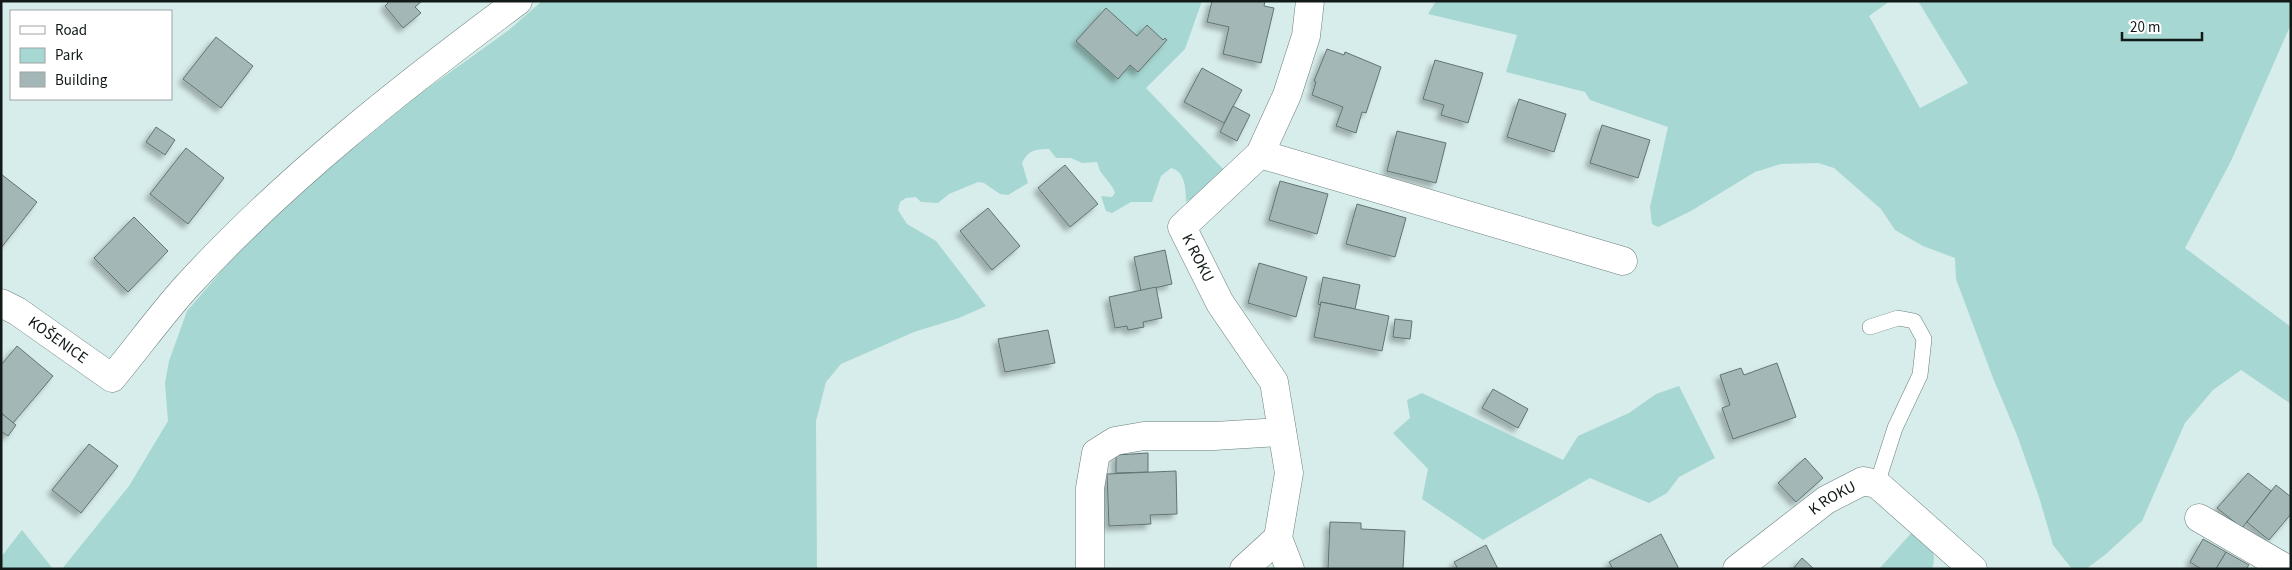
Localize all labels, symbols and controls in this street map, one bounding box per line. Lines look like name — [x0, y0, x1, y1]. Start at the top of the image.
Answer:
legend — [10, 10, 172, 100]
scale bar — [2122, 10, 2202, 42]
text: 20 m — [2130, 17, 2160, 38]
text: Road — [55, 20, 87, 41]
text: Park — [55, 45, 84, 66]
text: Building — [55, 70, 108, 91]
street label: K ROKU — [1176, 230, 1220, 286]
street label: KOŠENICE — [24, 311, 92, 369]
street label: K ROKU — [1804, 476, 1860, 521]

